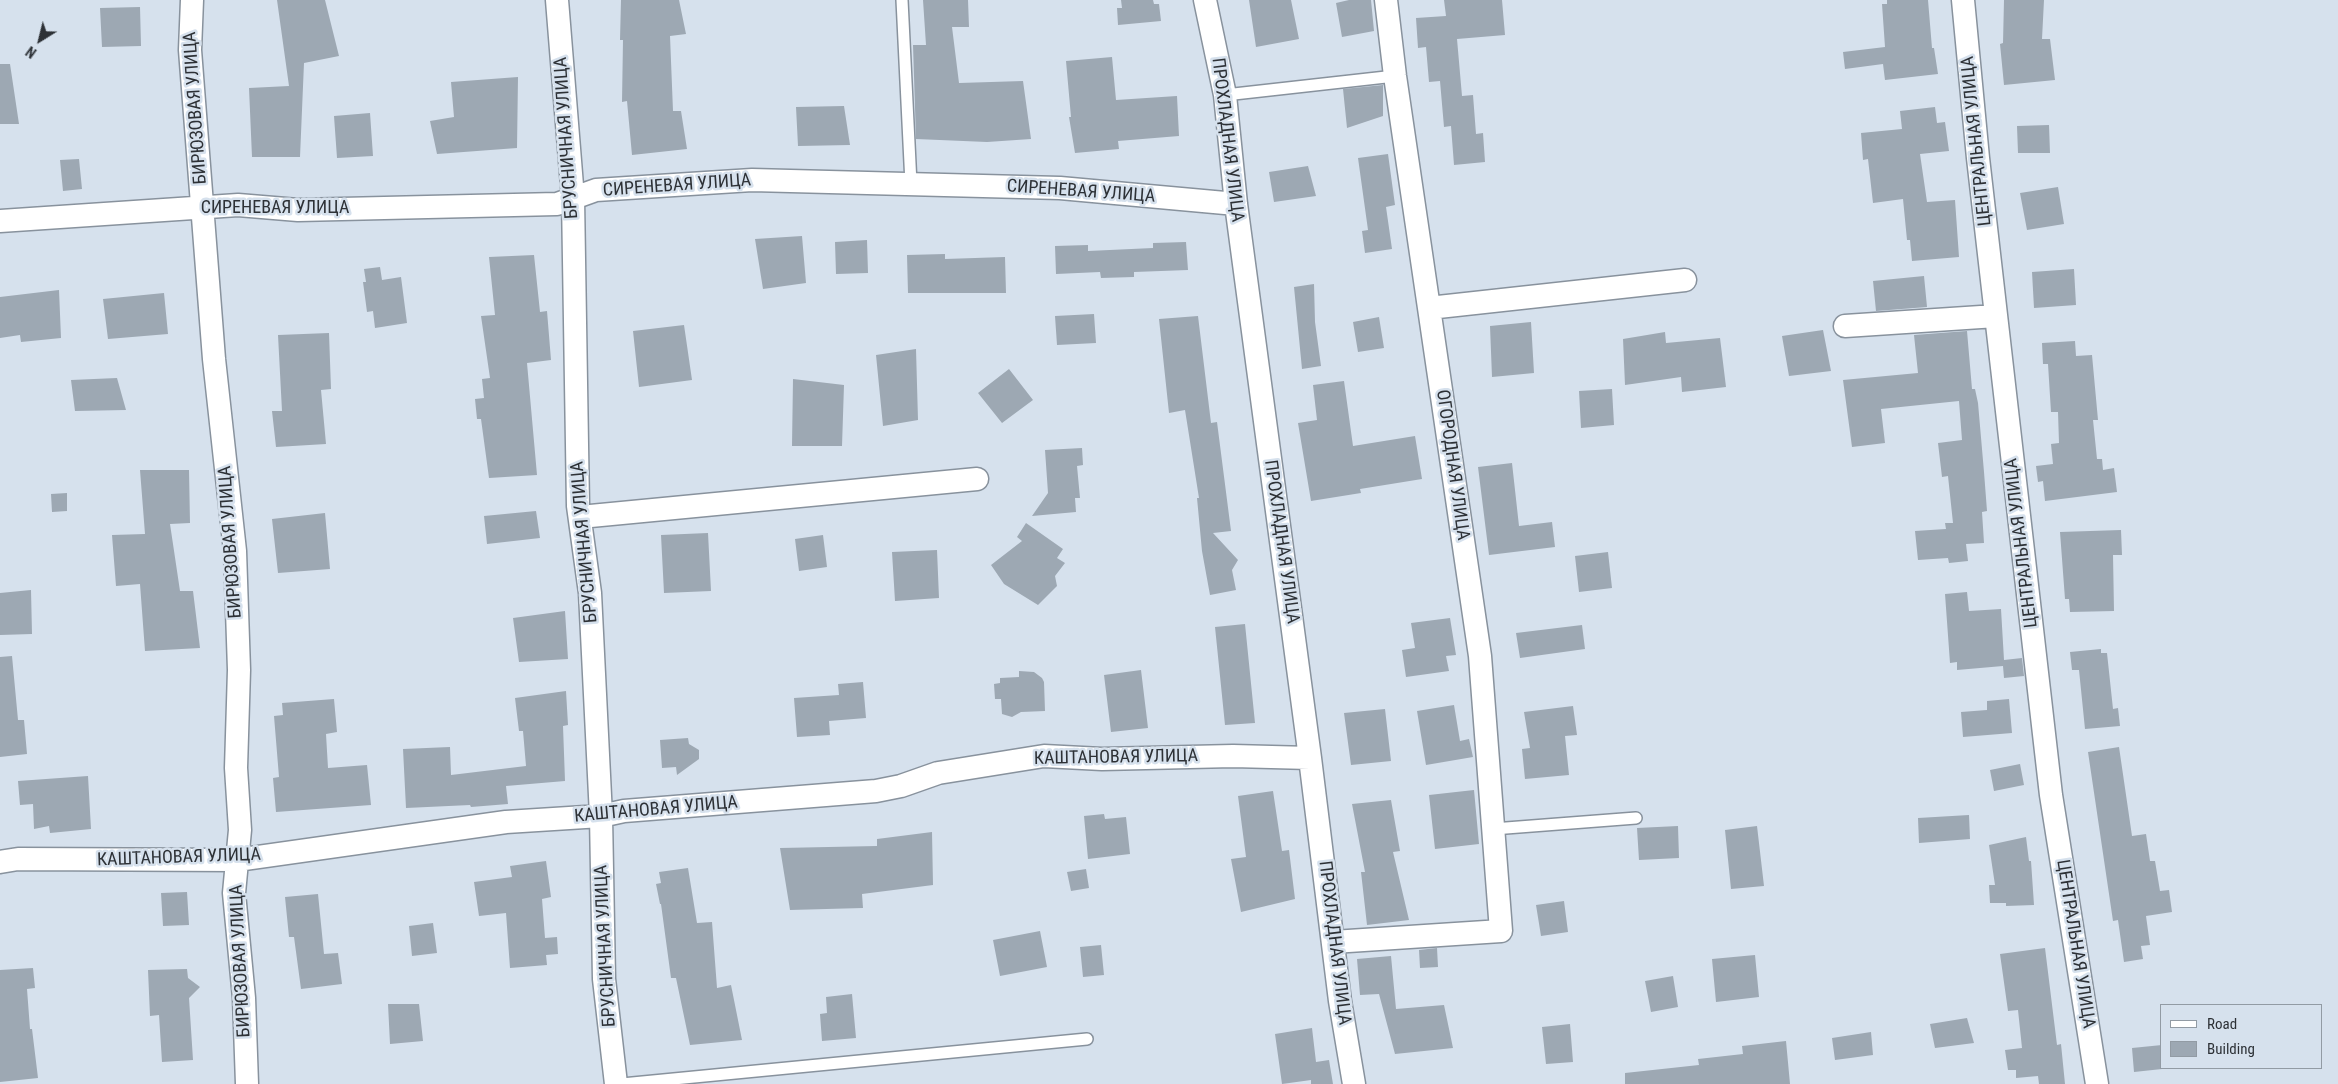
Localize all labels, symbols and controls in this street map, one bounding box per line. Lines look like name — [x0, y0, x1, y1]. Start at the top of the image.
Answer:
north arrow — [15, 15, 65, 65]
street label: БИРЮЗОВАЯ УЛИЦА — [180, 31, 212, 185]
text: N — [23, 43, 39, 61]
street label: ЦЕНТРАЛЬНАЯ УЛИЦА — [1957, 55, 1997, 227]
street label: БРУСНИЧНАЯ УЛИЦА — [551, 56, 583, 220]
street label: ПРОХЛАДНАЯ УЛИЦА — [1206, 57, 1248, 223]
street label: СИРЕНЕВАЯ УЛИЦА — [602, 170, 752, 202]
street label: СИРЕНЕВАЯ УЛИЦА — [1006, 176, 1156, 208]
street label: СИРЕНЕВАЯ УЛИЦА — [201, 197, 349, 219]
street label: ОГОРОДНАЯ УЛИЦА — [1431, 388, 1473, 542]
street label: ЦЕНТРАЛЬНАЯ УЛИЦА — [2001, 457, 2043, 629]
street label: ПРОХЛАДНАЯ УЛИЦА — [1259, 459, 1303, 625]
street label: БРУСНИЧНАЯ УЛИЦА — [567, 460, 603, 624]
street label: БИРЮЗОВАЯ УЛИЦА — [215, 465, 247, 619]
street label: КАШТАНОВАЯ УЛИЦА — [1034, 746, 1198, 770]
street label: КАШТАНОВАЯ УЛИЦА — [573, 792, 739, 828]
street label: КАШТАНОВАЯ УЛИЦА — [97, 844, 261, 872]
street label: ЦЕНТРАЛЬНАЯ УЛИЦА — [2051, 858, 2099, 1030]
street label: ПРОХЛАДНАЯ УЛИЦА — [1313, 860, 1355, 1026]
street label: БРУСНИЧНАЯ УЛИЦА — [591, 864, 621, 1028]
street label: БИРЮЗОВАЯ УЛИЦА — [226, 884, 256, 1038]
legend — [2160, 1004, 2323, 1069]
text: Road — [2207, 1015, 2237, 1033]
text: Building — [2207, 1040, 2255, 1058]

